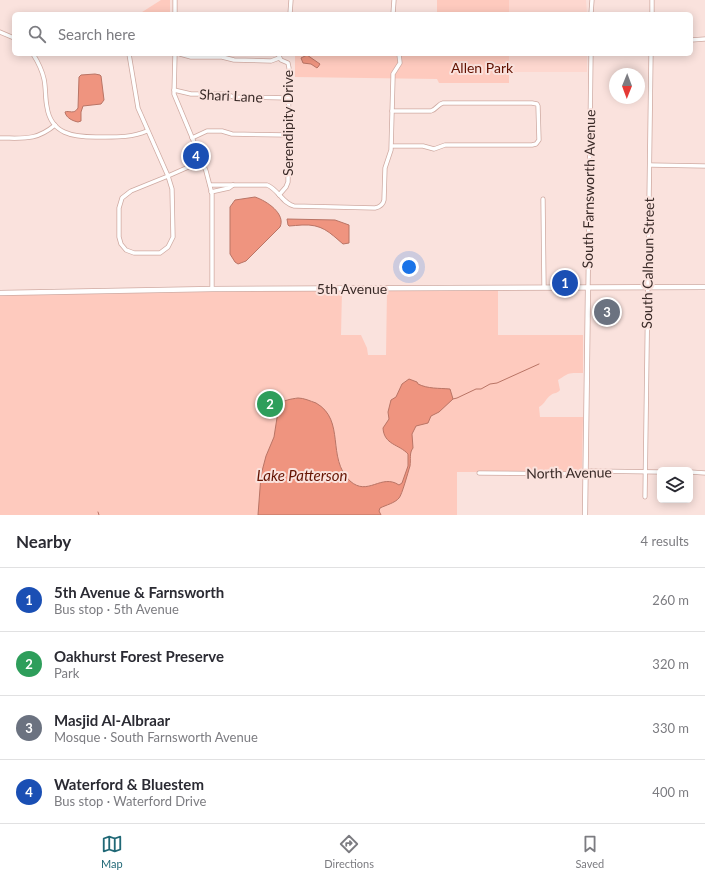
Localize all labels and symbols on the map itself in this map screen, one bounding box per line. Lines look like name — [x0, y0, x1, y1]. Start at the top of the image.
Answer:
park label: Allen Park — [451, 59, 514, 76]
north arrow — [609, 68, 645, 104]
street label: Serendipity Drive — [279, 70, 296, 176]
street label: Shari Lane — [199, 85, 263, 106]
street label: South Farnsworth Avenue — [579, 109, 598, 269]
pin: 4 — [183, 141, 209, 171]
street label: South Calhoun Street — [638, 197, 657, 329]
your location — [399, 257, 419, 277]
pin: 1 — [552, 268, 578, 298]
street label: 5th Avenue — [317, 280, 387, 297]
pin: 3 — [594, 297, 620, 327]
pin: 2 — [257, 389, 283, 419]
street label: North Avenue — [526, 463, 612, 482]
water label: Lake Patterson — [256, 466, 348, 484]

